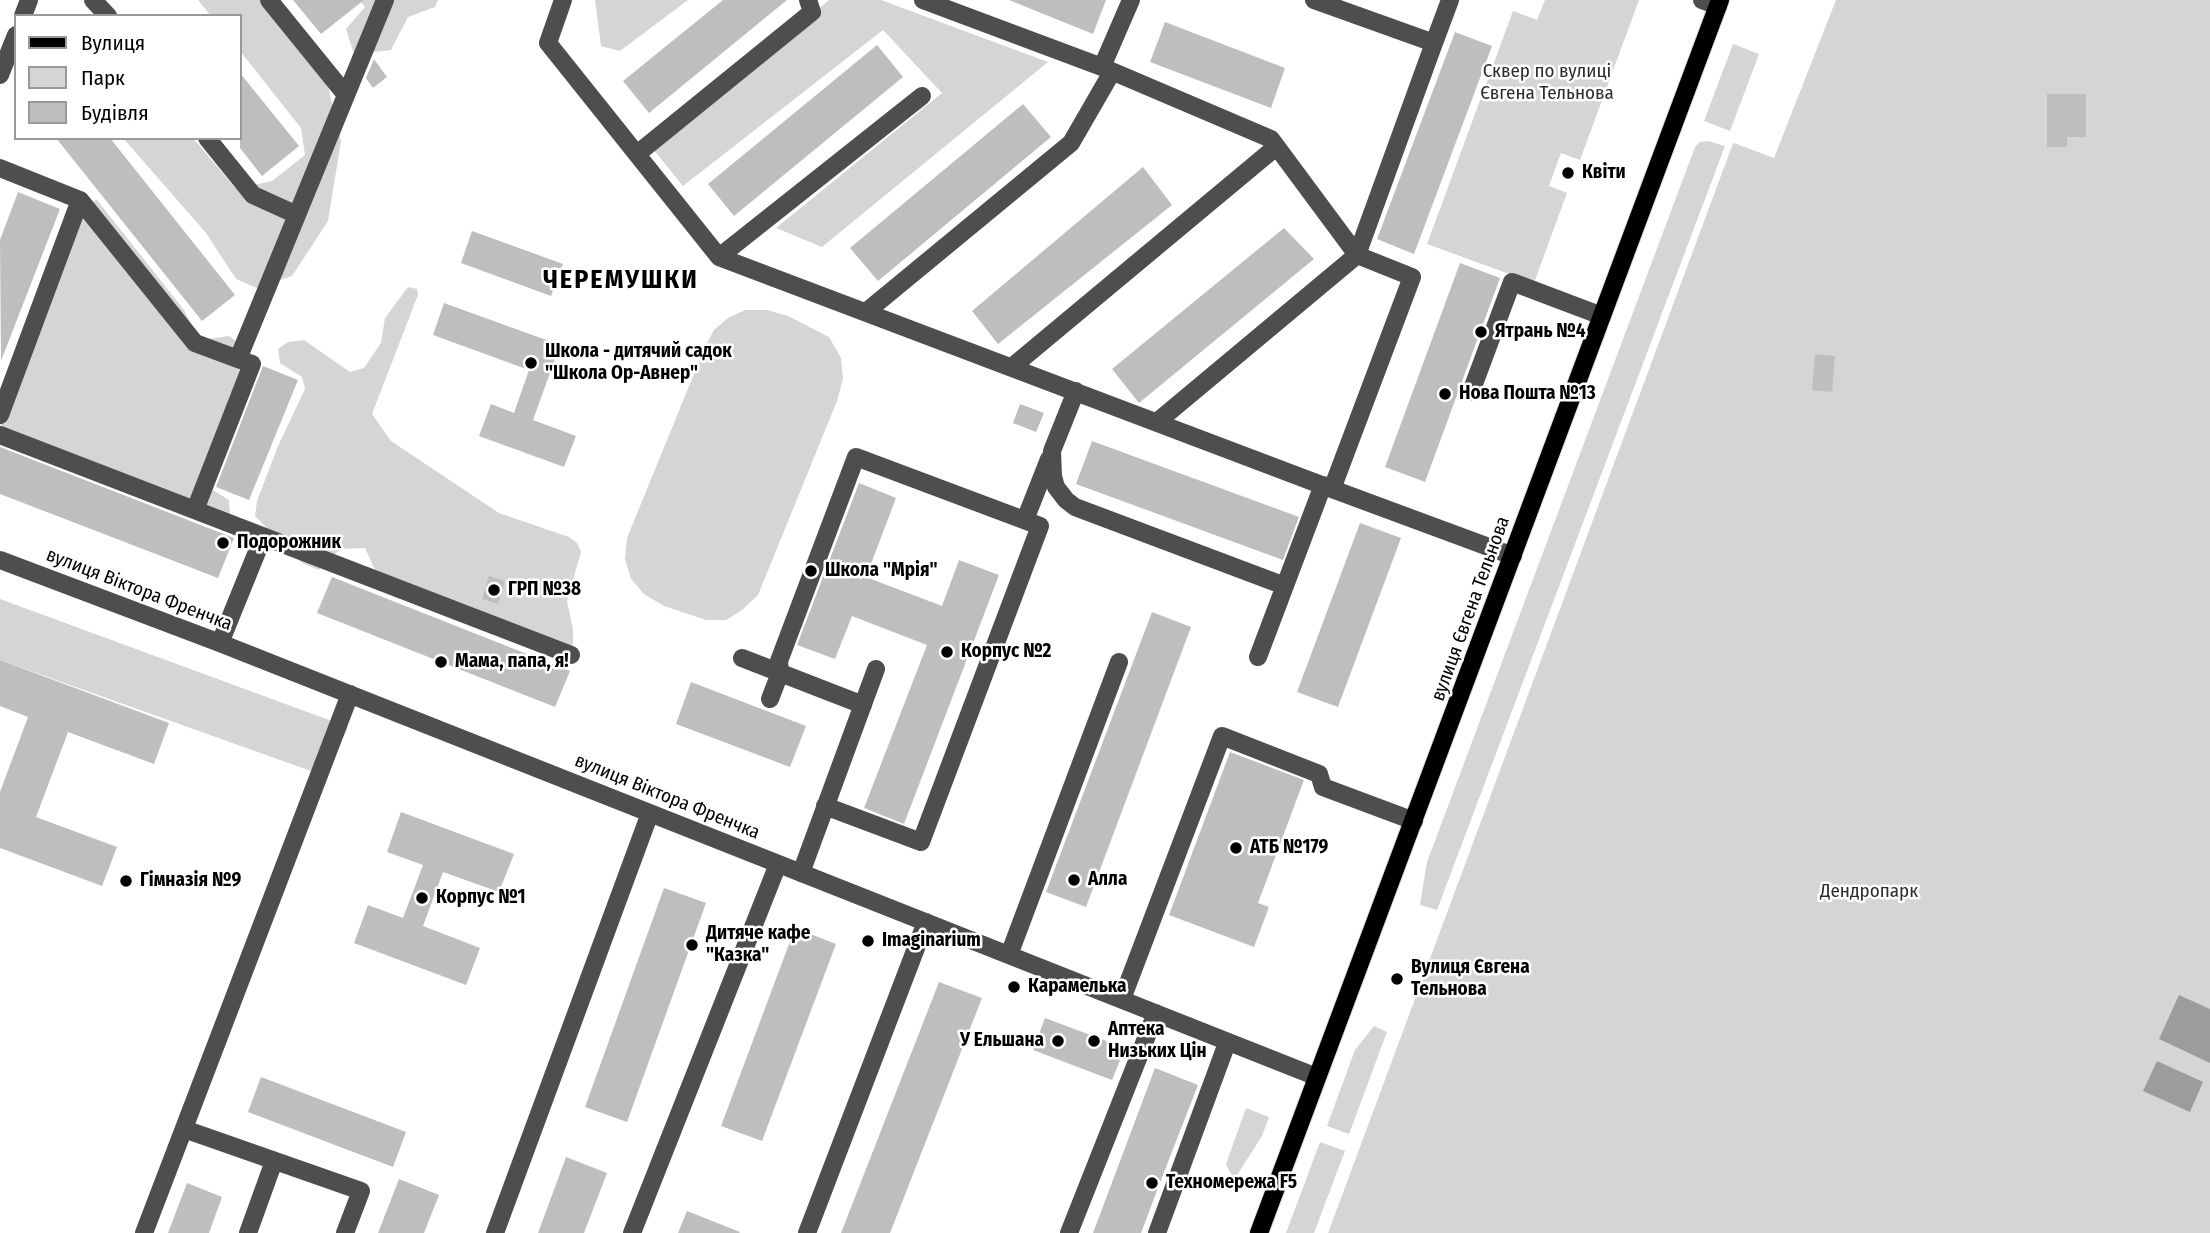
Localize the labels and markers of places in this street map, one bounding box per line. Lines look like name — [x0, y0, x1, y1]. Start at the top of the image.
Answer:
place label: Квіти — [1582, 162, 1626, 184]
marker: Квіти — [1560, 165, 1576, 181]
place label: Ятрань №4 — [1495, 321, 1586, 343]
marker: Ятрань №4 — [1473, 324, 1489, 340]
place label: Школа - дитячий садок "Школа Ор-Авнер" — [545, 341, 732, 385]
marker: Школа - дитячий садок "Школа Ор-Авнер" — [523, 355, 539, 371]
place label: Нова Пошта №13 — [1459, 383, 1596, 405]
marker: Нова Пошта №13 — [1437, 386, 1453, 402]
place label: Подорожник — [237, 532, 341, 554]
marker: Подорожник — [215, 535, 231, 551]
place label: Школа "Мрія" — [825, 560, 938, 582]
marker: Школа "Мрія" — [803, 563, 819, 579]
place label: ГРП №38 — [508, 579, 581, 601]
marker: ГРП №38 — [486, 582, 502, 598]
place label: Корпус №2 — [961, 641, 1051, 663]
marker: Корпус №2 — [939, 644, 955, 660]
place label: Мама, папа, я! — [455, 651, 569, 673]
marker: Мама, папа, я! — [433, 654, 449, 670]
place label: АТБ №179 — [1250, 837, 1328, 859]
marker: АТБ №179 — [1228, 840, 1244, 856]
place label: Алла — [1088, 869, 1127, 891]
place label: Гімназія №9 — [140, 870, 241, 892]
marker: Алла — [1066, 872, 1082, 888]
marker: Гімназія №9 — [118, 873, 134, 889]
place label: Корпус №1 — [436, 887, 526, 909]
marker: Корпус №1 — [414, 890, 430, 906]
place label: Дитяче кафе "Казка" — [706, 923, 810, 967]
place label: Imaginarium — [882, 930, 981, 952]
marker: Imaginarium — [860, 933, 876, 949]
marker: Дитяче кафе "Казка" — [684, 937, 700, 953]
place label: Вулиця Євгена Тельнова — [1411, 957, 1530, 1001]
marker: Вулиця Євгена Тельнова — [1389, 971, 1405, 987]
place label: Карамелька — [1028, 976, 1126, 998]
marker: Карамелька — [1006, 979, 1022, 995]
place label: Аптека Низьких Цін — [1108, 1019, 1207, 1063]
place label: У Ельшана — [960, 1030, 1044, 1052]
marker: У Ельшана — [1050, 1033, 1066, 1049]
marker: Аптека Низьких Цін — [1086, 1033, 1102, 1049]
place label: Техномережа F5 — [1166, 1172, 1297, 1194]
marker: Техномережа F5 — [1144, 1175, 1160, 1191]

